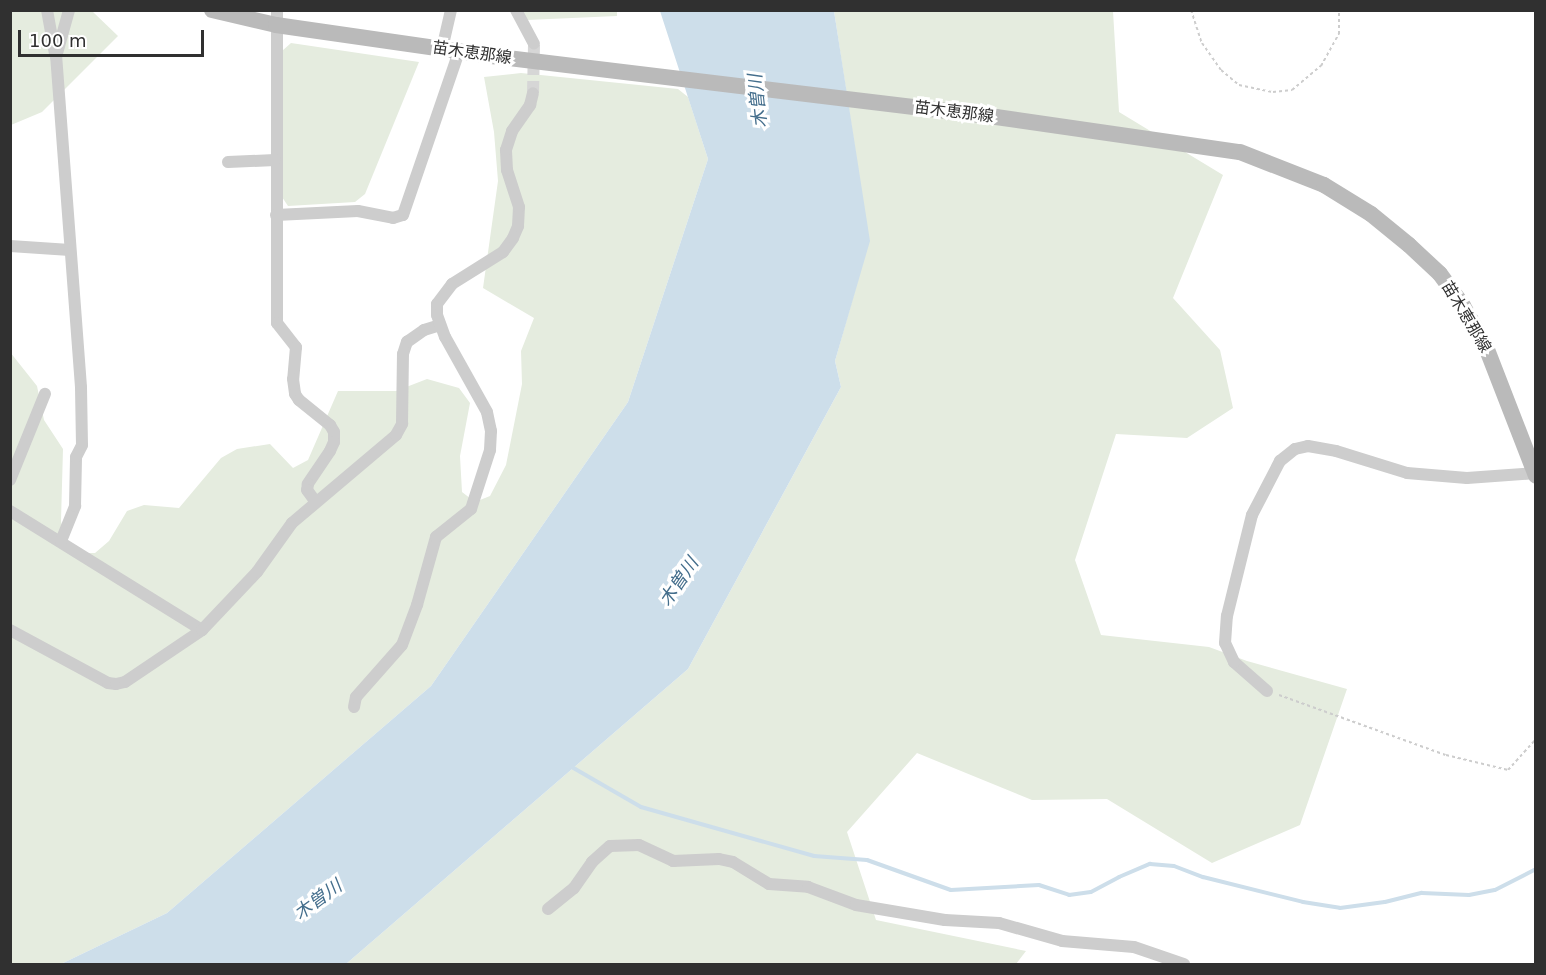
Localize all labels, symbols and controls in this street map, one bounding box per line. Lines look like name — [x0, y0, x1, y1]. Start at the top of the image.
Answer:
scale bar — [21, 18, 207, 56]
text: 100 m — [29, 30, 87, 51]
street label: 苗木恵那線 — [431, 38, 513, 68]
water label: 木曽川 — [744, 73, 772, 129]
street label: 苗木恵那線 — [913, 98, 995, 126]
street label: 苗木恵那線 — [1437, 278, 1495, 356]
water label: 木曽川 — [655, 554, 703, 610]
water label: 木曽川 — [290, 875, 346, 925]

